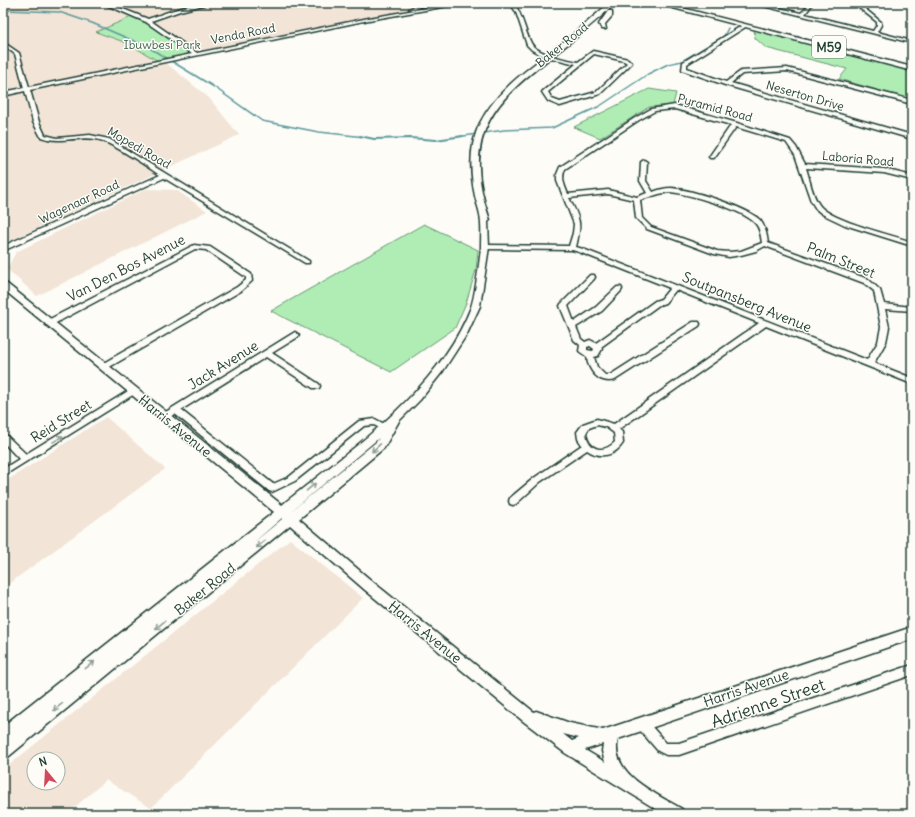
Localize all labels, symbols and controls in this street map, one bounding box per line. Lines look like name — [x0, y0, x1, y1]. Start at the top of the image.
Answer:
street label: Baker Road — [532, 19, 591, 70]
street label: Venda Road — [209, 20, 276, 47]
road number: M59 — [812, 36, 846, 58]
park label: Ibuwbesi Park — [123, 37, 201, 52]
street label: Neserton Drive — [764, 77, 846, 114]
street label: Pyramid Road — [676, 90, 754, 125]
street label: Mopedi Road — [105, 123, 174, 172]
street label: Laboria Road — [821, 148, 895, 169]
street label: Wagenaar Road — [36, 176, 121, 227]
street label: Van Den Bos Avenue — [64, 230, 188, 306]
street label: Palm Street — [804, 238, 878, 282]
street label: Soutpansberg Avenue — [680, 268, 814, 336]
street label: Jack Avenue — [185, 336, 261, 394]
street label: Harris Avenue — [135, 391, 215, 461]
street label: Reid Street — [27, 395, 95, 447]
one-way arrow — [52, 434, 64, 442]
one-way arrow — [371, 443, 381, 453]
one-way arrow — [306, 483, 317, 492]
one-way arrow — [255, 539, 266, 548]
street label: Baker Road — [171, 559, 239, 619]
street label: Harris Avenue — [385, 597, 465, 667]
one-way arrow — [154, 621, 165, 630]
one-way arrow — [85, 661, 96, 670]
street label: Harris Avenue — [701, 665, 791, 711]
street label: Adrienne Street — [708, 673, 828, 733]
one-way arrow — [53, 703, 64, 712]
north arrow — [26, 751, 66, 791]
text: N — [37, 754, 49, 769]

